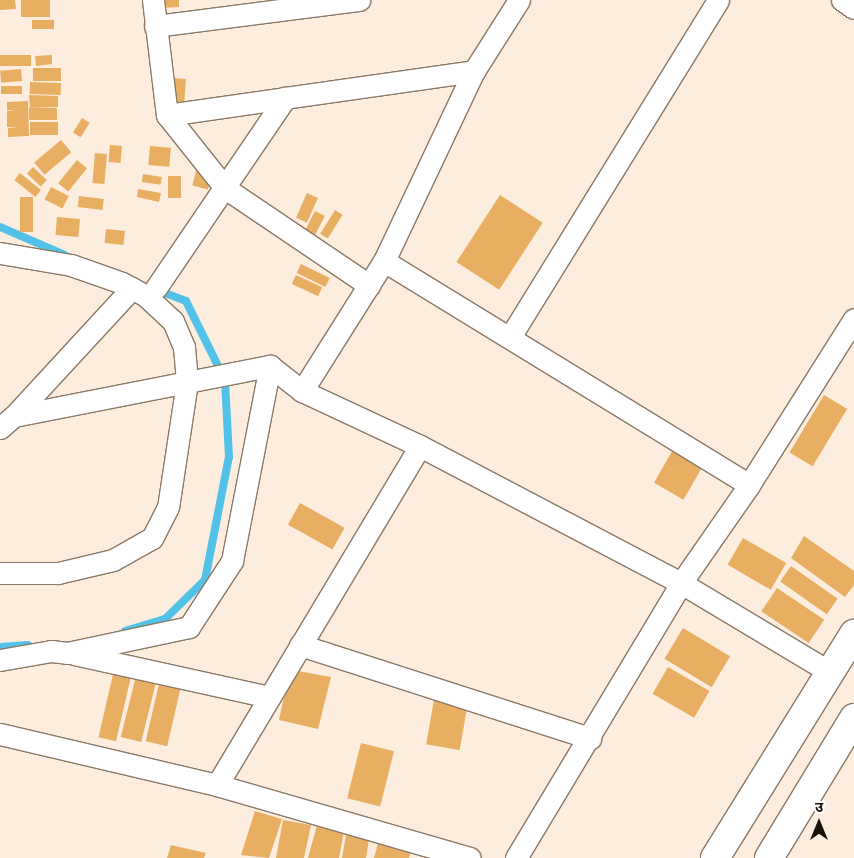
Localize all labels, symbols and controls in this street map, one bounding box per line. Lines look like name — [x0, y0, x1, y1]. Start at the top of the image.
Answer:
north arrow — [794, 798, 844, 848]
text: उ — [815, 799, 823, 816]

